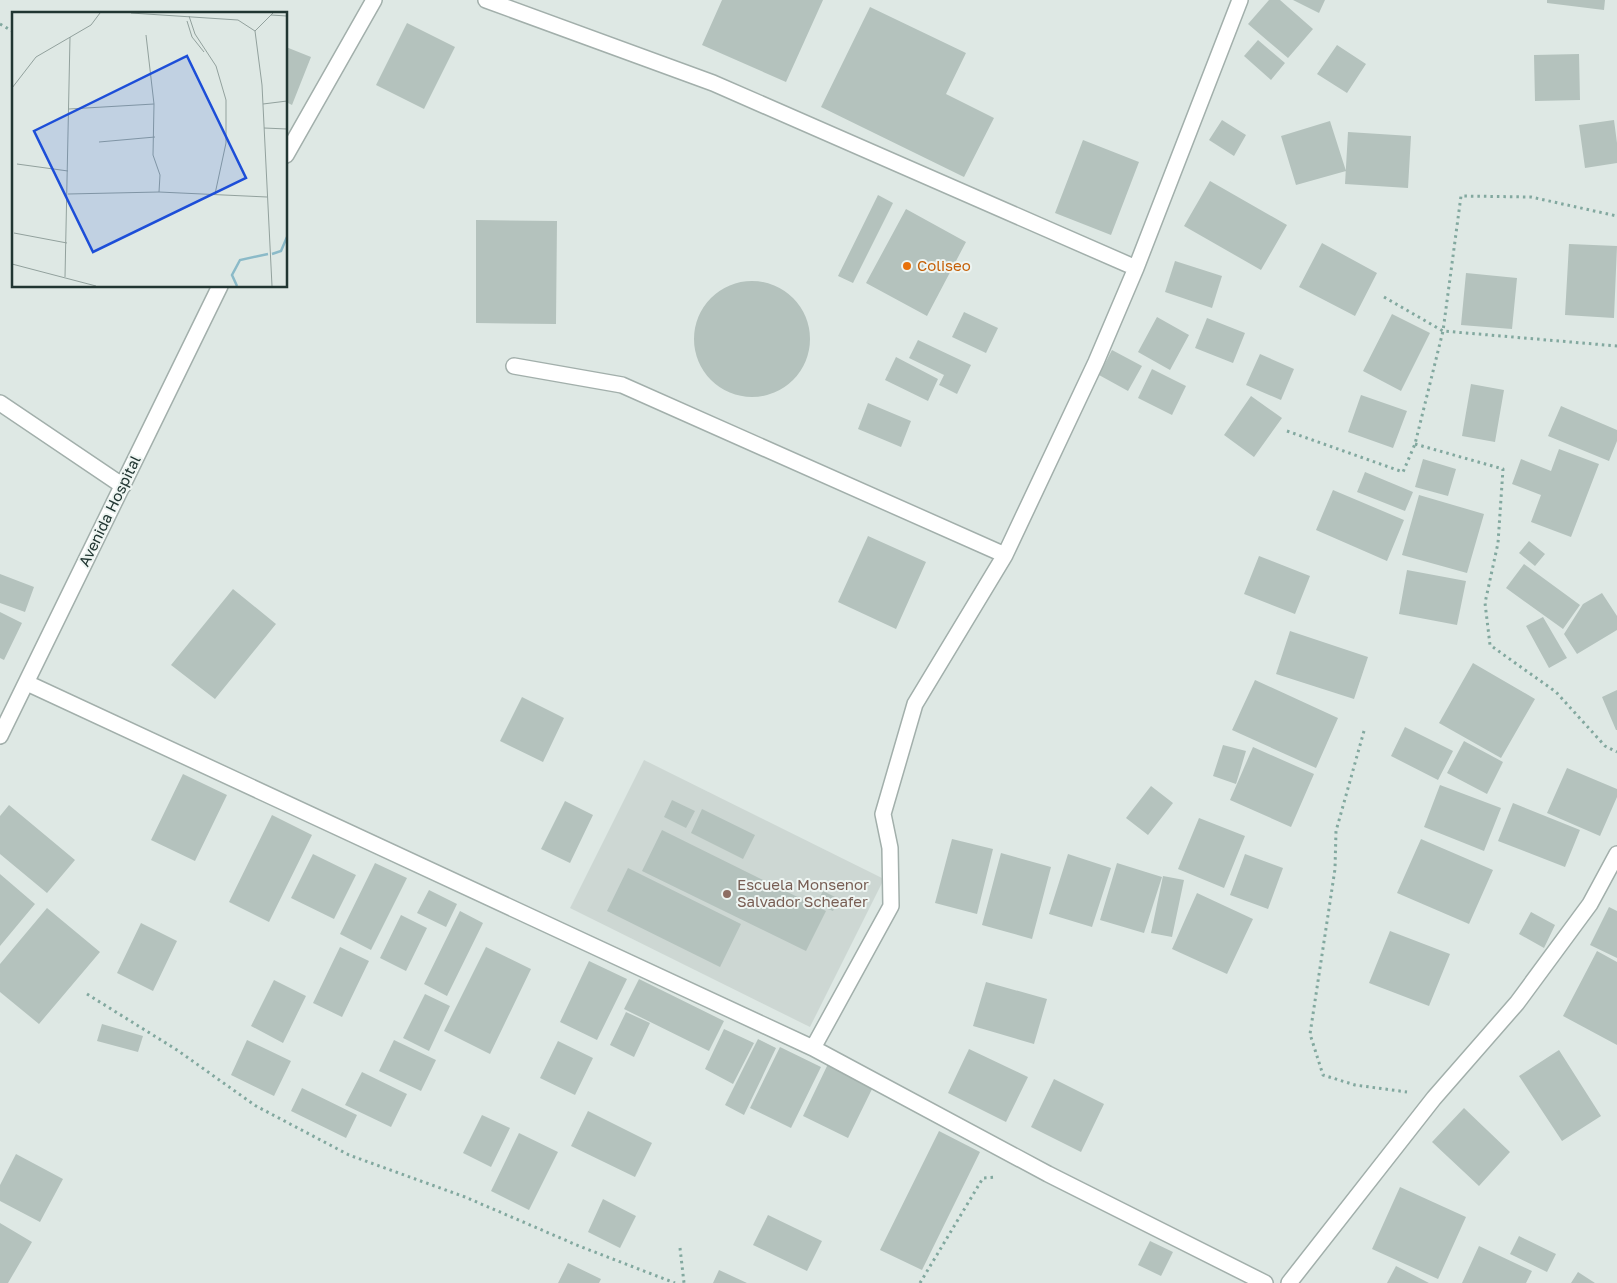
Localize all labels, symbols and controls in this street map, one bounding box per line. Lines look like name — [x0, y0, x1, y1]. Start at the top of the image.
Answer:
inset map — [12, 12, 288, 288]
place label: Coliseo — [917, 256, 971, 274]
marker: Coliseo — [901, 260, 913, 272]
street label: Avenida Hospital — [74, 452, 144, 569]
place label: Escuela Monsenor Salvador Scheafer — [737, 875, 869, 910]
marker: Escuela Monsenor Salvador Scheafer — [721, 888, 733, 900]

